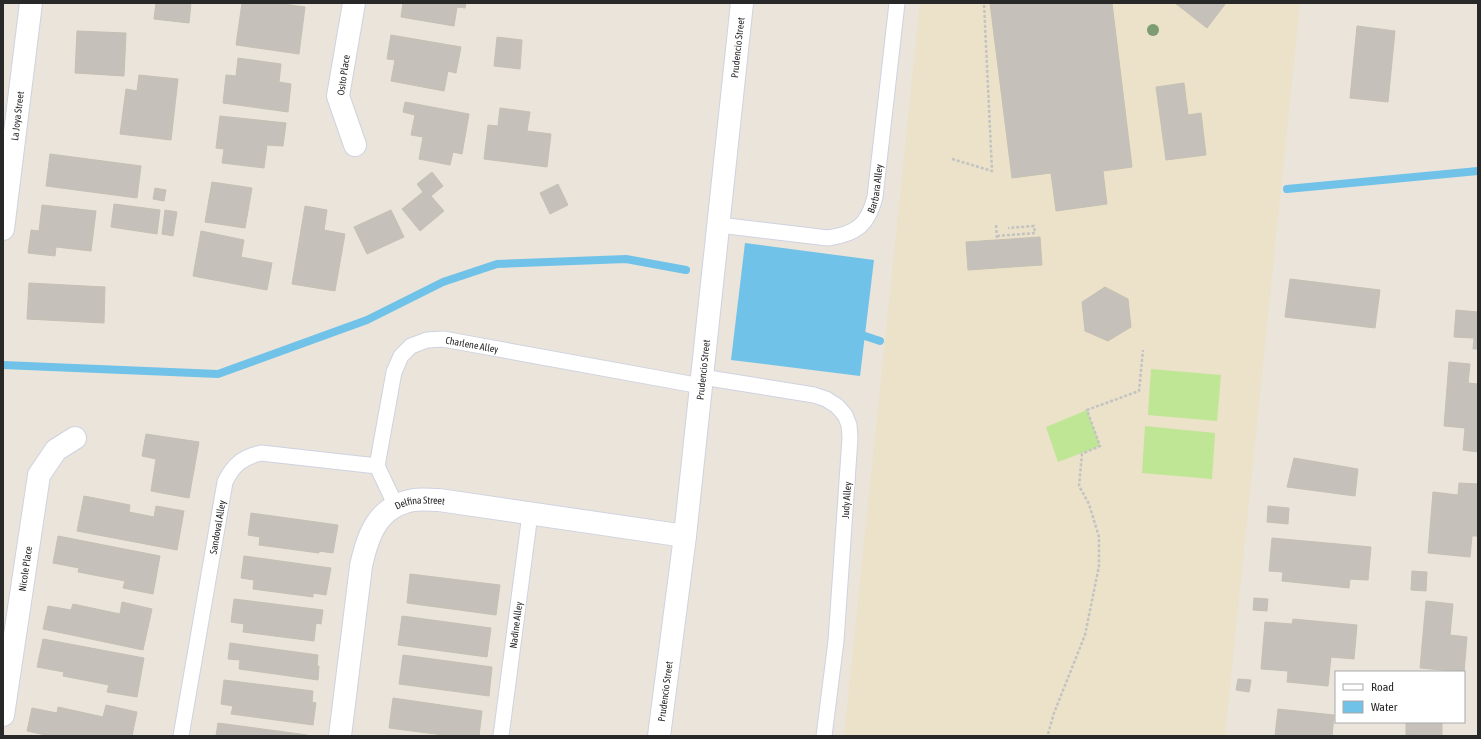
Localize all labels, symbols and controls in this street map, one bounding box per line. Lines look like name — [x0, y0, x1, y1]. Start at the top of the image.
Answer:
street label: Prudencio Street — [729, 17, 746, 78]
street label: Osito Place — [335, 54, 352, 96]
street label: La Joya Street — [9, 90, 26, 141]
street label: Barbara Alley — [865, 164, 885, 215]
street label: Charlene Alley — [445, 335, 499, 355]
street label: Prudencio Street — [695, 339, 712, 401]
street label: Judy Alley — [840, 481, 853, 519]
street label: Delfina Street — [393, 495, 446, 512]
street label: Sandoval Alley — [208, 499, 228, 555]
street label: Nicole Place — [17, 545, 34, 592]
street label: Nadine Alley — [507, 601, 525, 649]
street label: Prudencio Street — [656, 660, 675, 722]
legend — [1335, 671, 1465, 723]
text: Road — [1371, 680, 1394, 694]
text: Water — [1371, 700, 1398, 714]

